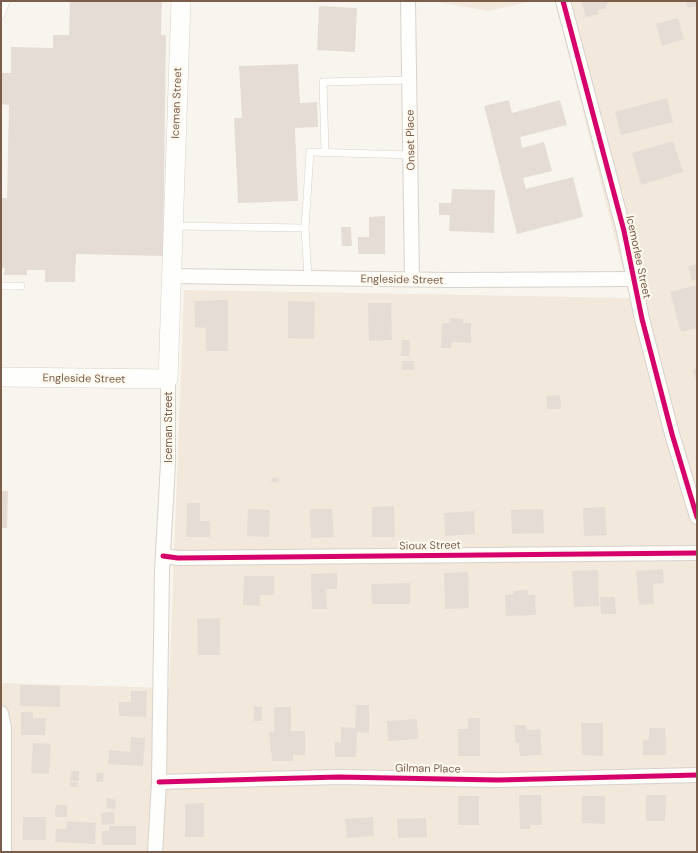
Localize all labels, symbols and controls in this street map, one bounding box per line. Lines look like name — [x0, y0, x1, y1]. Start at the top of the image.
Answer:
street label: Iceman Street — [168, 67, 184, 139]
street label: Onset Place — [402, 109, 418, 171]
street label: Icemorlee Street — [623, 214, 655, 300]
street label: Engleside Street — [360, 271, 444, 287]
street label: Engleside Street — [42, 370, 126, 386]
street label: Iceman Street — [161, 391, 175, 463]
street label: Sioux Street — [399, 537, 461, 553]
street label: Gilman Place — [395, 760, 461, 776]

